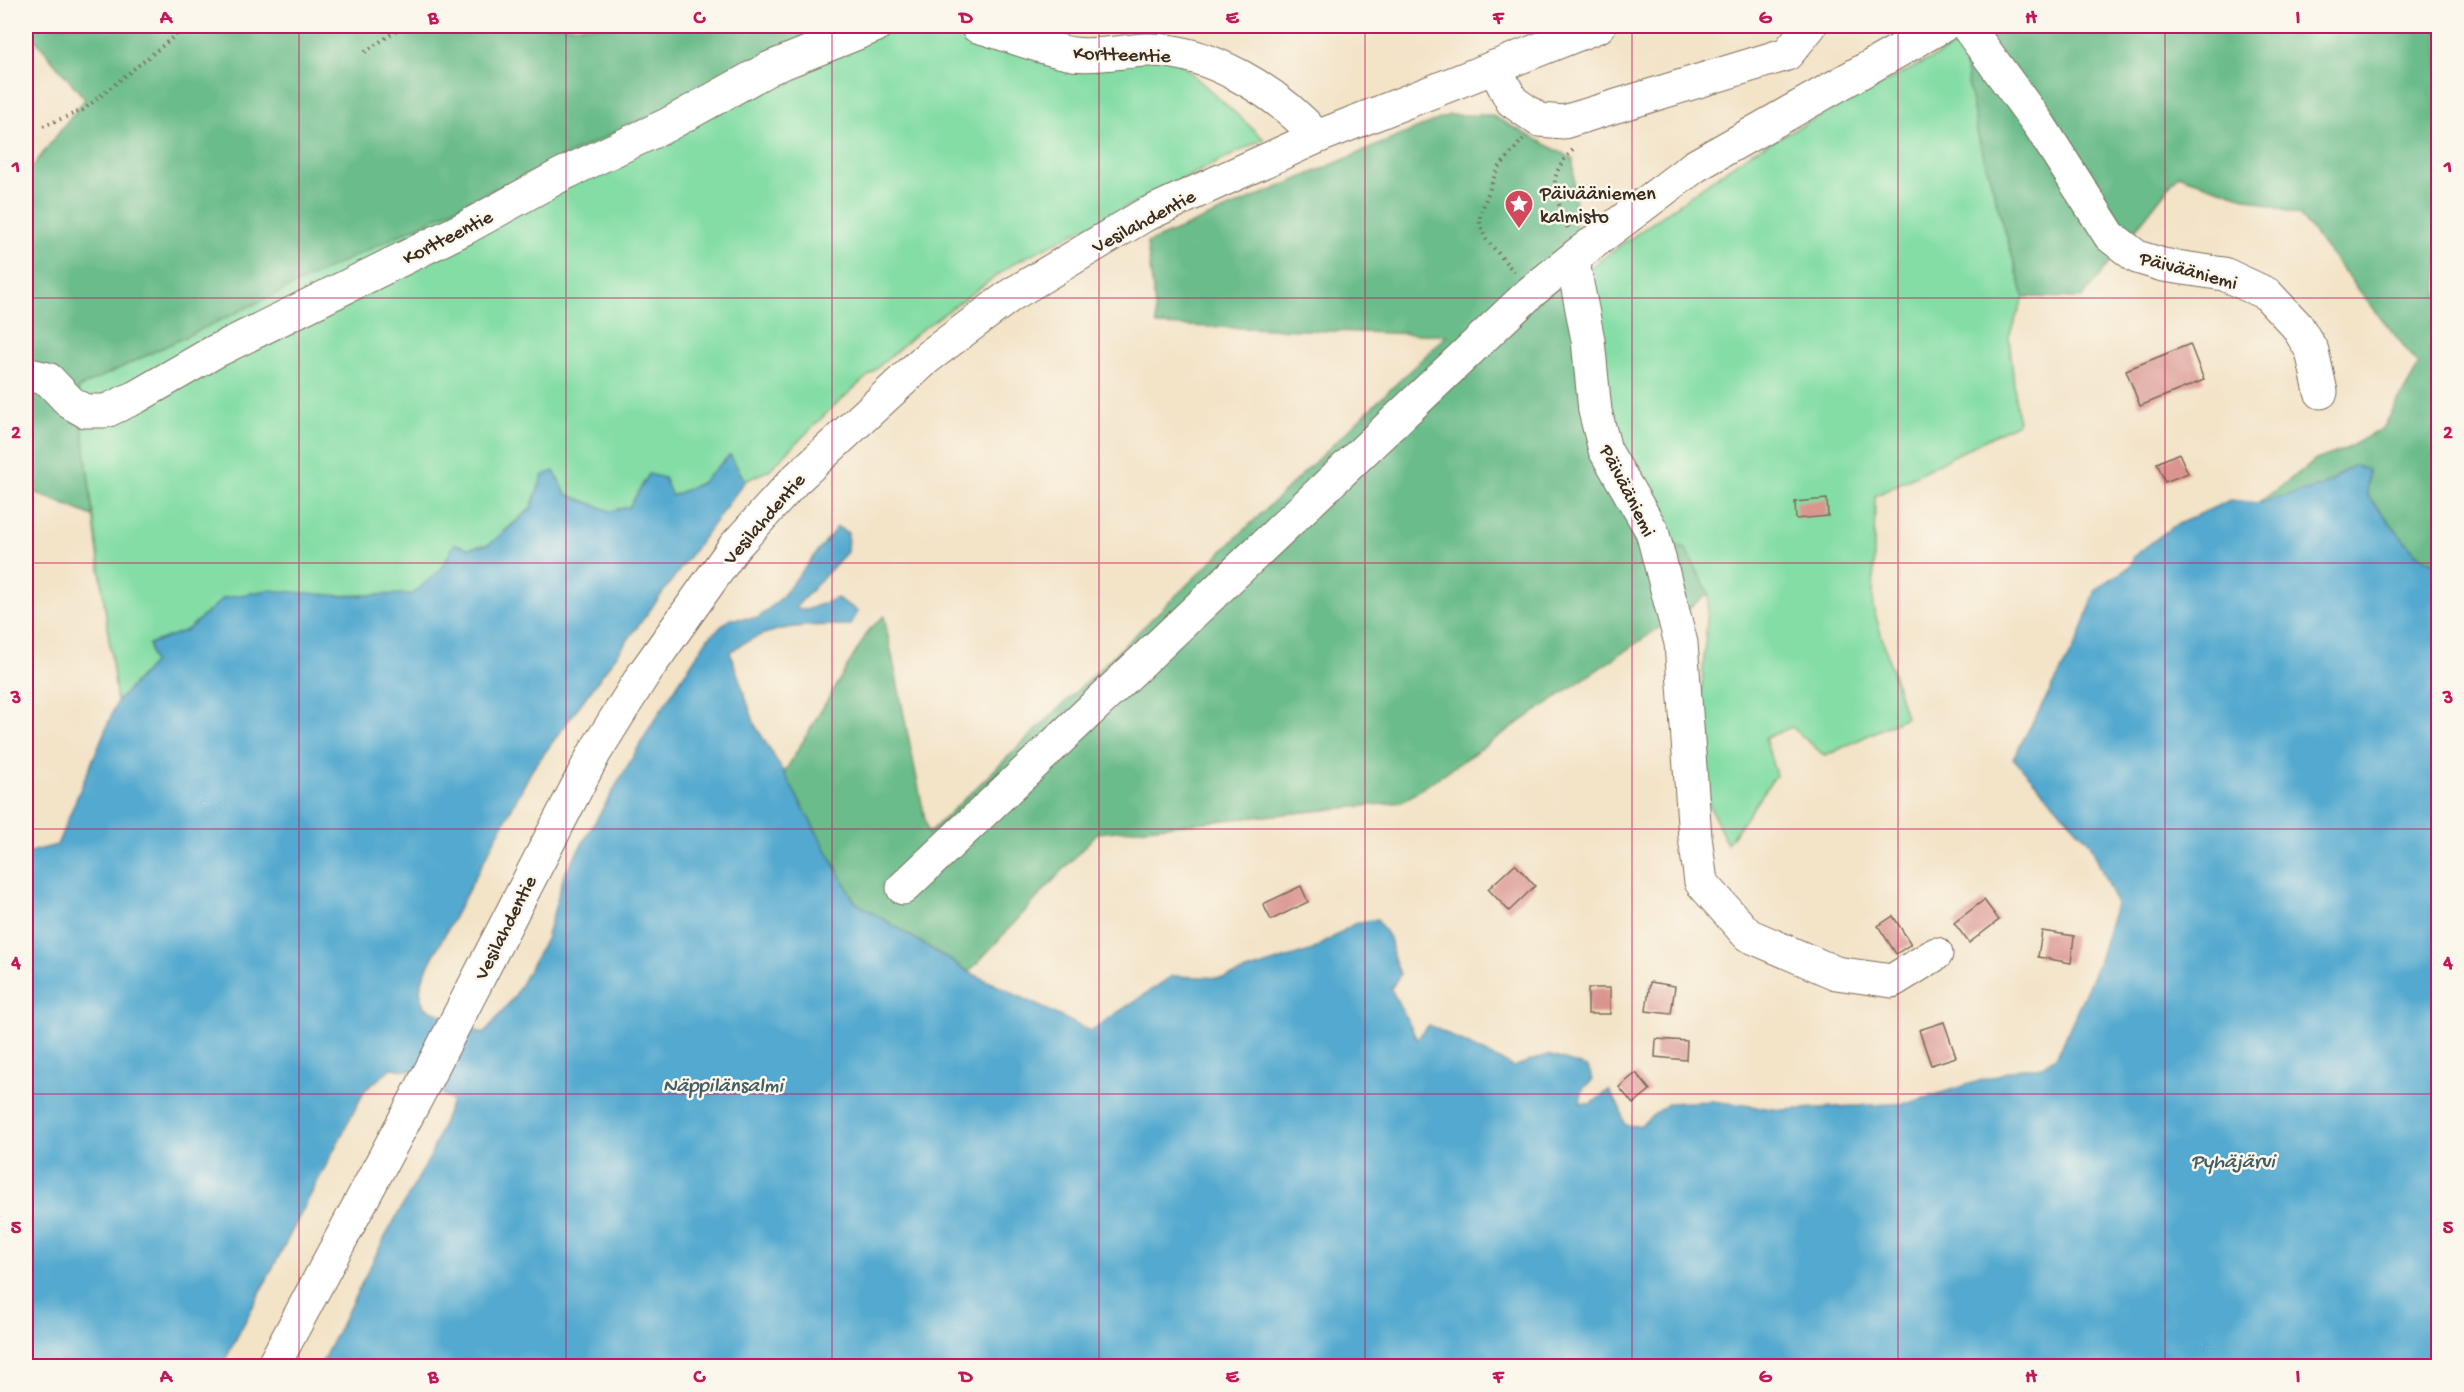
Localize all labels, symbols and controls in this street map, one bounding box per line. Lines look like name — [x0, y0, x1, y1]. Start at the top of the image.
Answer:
text: A — [159, 8, 174, 31]
text: B — [427, 8, 439, 31]
text: C — [693, 8, 707, 31]
text: D — [957, 8, 973, 31]
text: E — [1226, 8, 1240, 31]
text: F — [1492, 8, 1505, 31]
text: G — [1759, 8, 1773, 31]
text: H — [2025, 8, 2037, 31]
text: I — [2296, 8, 2301, 31]
street label: Kortteentie — [1073, 43, 1172, 70]
text: 1 — [11, 157, 20, 180]
text: 1 — [2443, 157, 2452, 180]
place label: Päivääniemen kalmisto — [1539, 184, 1656, 230]
street label: Vesilahdentie — [1088, 186, 1201, 260]
place icon: Päivääniemen kalmisto — [1503, 188, 1535, 230]
street label: Kortteentie — [400, 206, 498, 272]
street label: Päivääniemi — [2136, 248, 2239, 296]
text: 2 — [11, 423, 21, 446]
text: 2 — [2443, 423, 2453, 446]
street label: Päivääniemi — [1592, 441, 1659, 541]
street label: Vesilahdentie — [719, 469, 812, 572]
text: 3 — [10, 688, 21, 711]
text: 3 — [2442, 688, 2453, 711]
street label: Vesilahdentie — [471, 872, 543, 985]
text: 4 — [10, 953, 21, 976]
text: 4 — [2442, 953, 2453, 976]
water label: Näppilänsalmi — [663, 1075, 786, 1100]
water label: Pyhäjärvi — [2191, 1151, 2277, 1176]
text: 5 — [11, 1218, 22, 1241]
text: 5 — [2443, 1218, 2454, 1241]
text: A — [159, 1367, 174, 1390]
text: B — [427, 1367, 439, 1390]
text: C — [693, 1367, 707, 1390]
text: D — [957, 1367, 973, 1390]
text: E — [1226, 1367, 1240, 1390]
text: F — [1492, 1367, 1505, 1390]
text: G — [1759, 1367, 1773, 1390]
text: H — [2025, 1367, 2037, 1390]
text: I — [2296, 1367, 2301, 1390]

